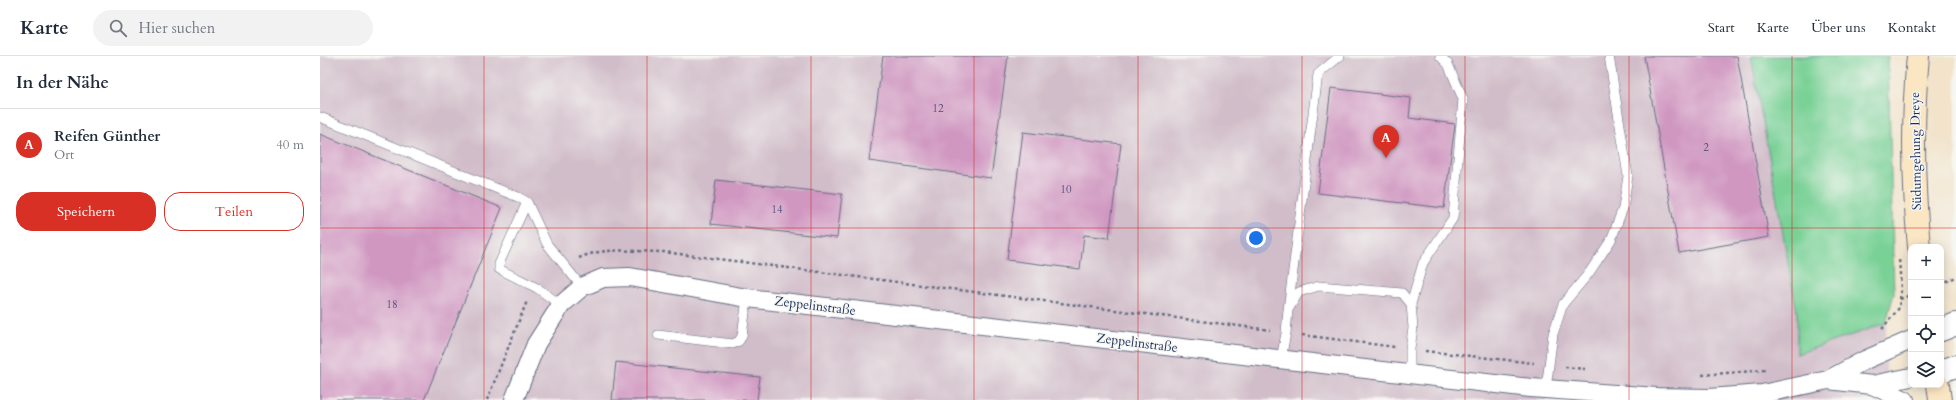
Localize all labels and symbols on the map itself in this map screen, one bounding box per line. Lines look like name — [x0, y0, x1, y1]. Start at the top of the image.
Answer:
street label: Südumgehung Dreye — [1906, 92, 1926, 210]
house number: 12 — [932, 101, 944, 116]
pin: A — [1373, 125, 1399, 158]
house number: 2 — [1703, 140, 1709, 155]
house number: 10 — [1060, 182, 1072, 197]
house number: 14 — [771, 202, 783, 217]
your location — [1246, 228, 1266, 248]
street label: Zeppelinstraße — [773, 292, 857, 320]
house number: 18 — [386, 297, 398, 312]
street label: Zeppelinstraße — [1095, 329, 1179, 357]

